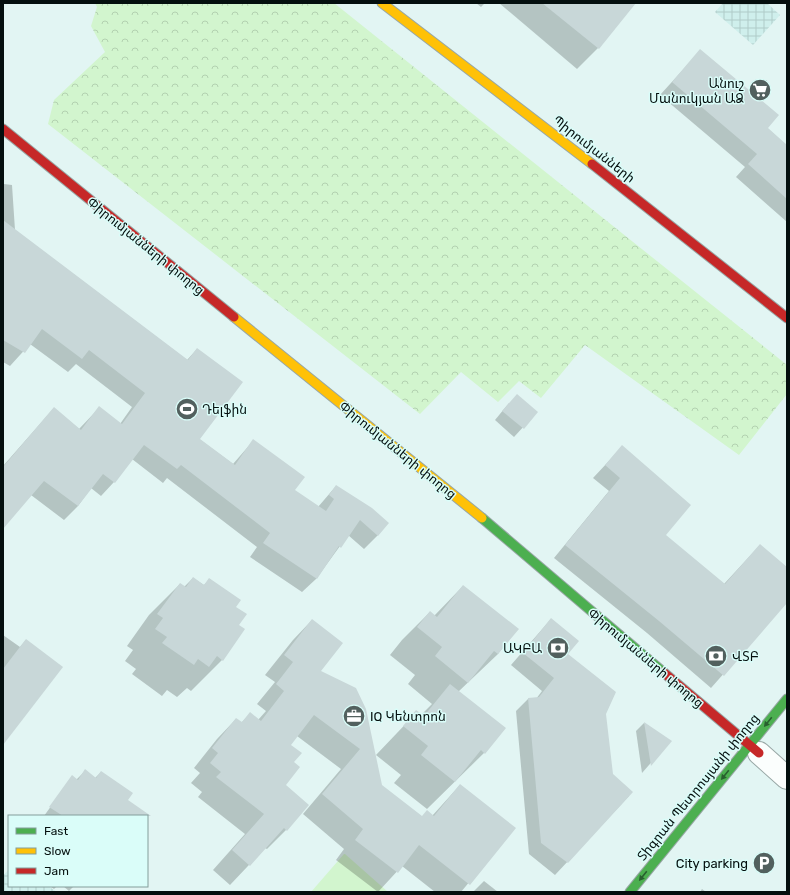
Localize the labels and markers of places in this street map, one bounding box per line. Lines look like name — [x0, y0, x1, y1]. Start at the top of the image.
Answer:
place label: Անուշ Մանուկյան ԱՁ — [649, 76, 744, 106]
supermarket icon: Անուշ Մանուկյան ԱՁ — [747, 77, 773, 103]
sports icon: Դելֆին — [174, 396, 200, 422]
place label: Դելֆին — [202, 402, 247, 417]
bank icon: ԱԿԲԱ — [545, 635, 571, 661]
place label: ԱԿԲԱ — [503, 641, 542, 656]
bank icon: ՎՏԲ — [703, 643, 729, 669]
place label: ՎՏԲ — [732, 649, 759, 664]
office icon: IQ Կենտրոն — [341, 703, 367, 729]
place label: IQ Կենտրոն — [370, 709, 446, 724]
parking icon: City parking — [751, 850, 777, 876]
place label: City parking — [676, 856, 748, 872]

